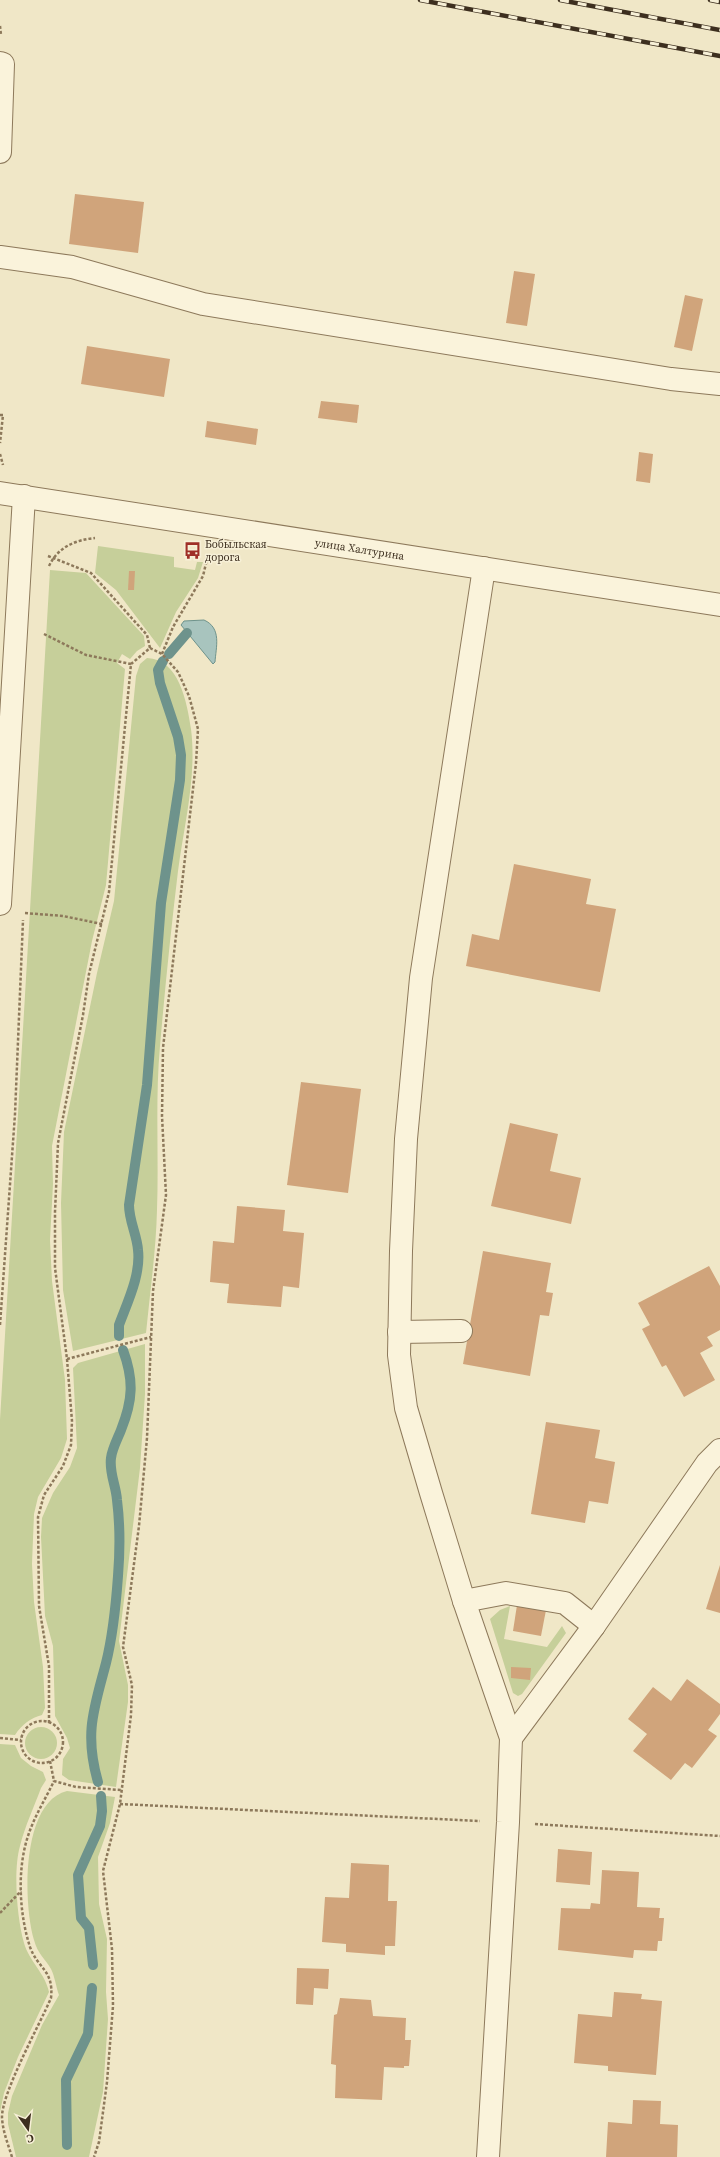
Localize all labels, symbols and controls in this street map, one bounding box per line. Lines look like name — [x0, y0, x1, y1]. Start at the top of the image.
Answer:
street label: улица Халтурина — [314, 535, 406, 564]
place label: Бобыльская дорога — [205, 537, 267, 565]
bus stop icon: Бобыльская дорога — [182, 540, 202, 560]
north arrow — [8, 2109, 48, 2149]
text: С — [25, 2130, 35, 2146]

